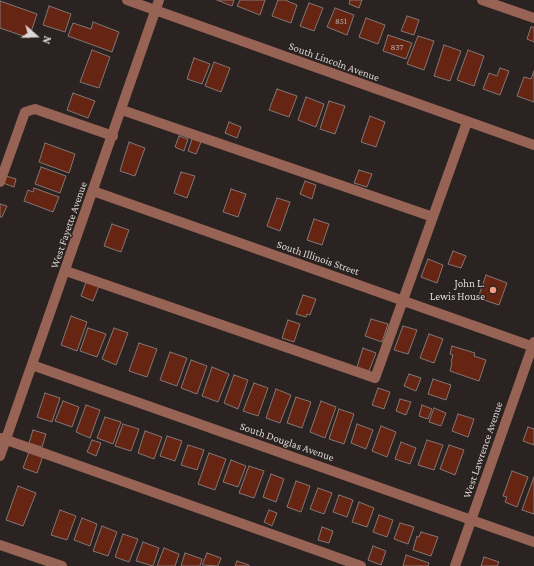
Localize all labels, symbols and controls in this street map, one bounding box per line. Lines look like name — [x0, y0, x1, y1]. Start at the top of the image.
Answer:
north arrow — [16, 16, 56, 56]
house number: 851 — [335, 16, 347, 26]
text: N — [40, 35, 54, 46]
street label: South Lincoln Avenue — [287, 39, 381, 85]
house number: 837 — [391, 42, 403, 52]
street label: West Fayette Avenue — [48, 180, 90, 270]
street label: South Illinois Street — [275, 238, 361, 278]
place label: John L. Lewis House — [430, 277, 485, 303]
marker: John L. Lewis House — [488, 285, 498, 295]
street label: West Lawrence Avenue — [460, 400, 506, 500]
street label: South Douglas Avenue — [238, 420, 336, 464]

